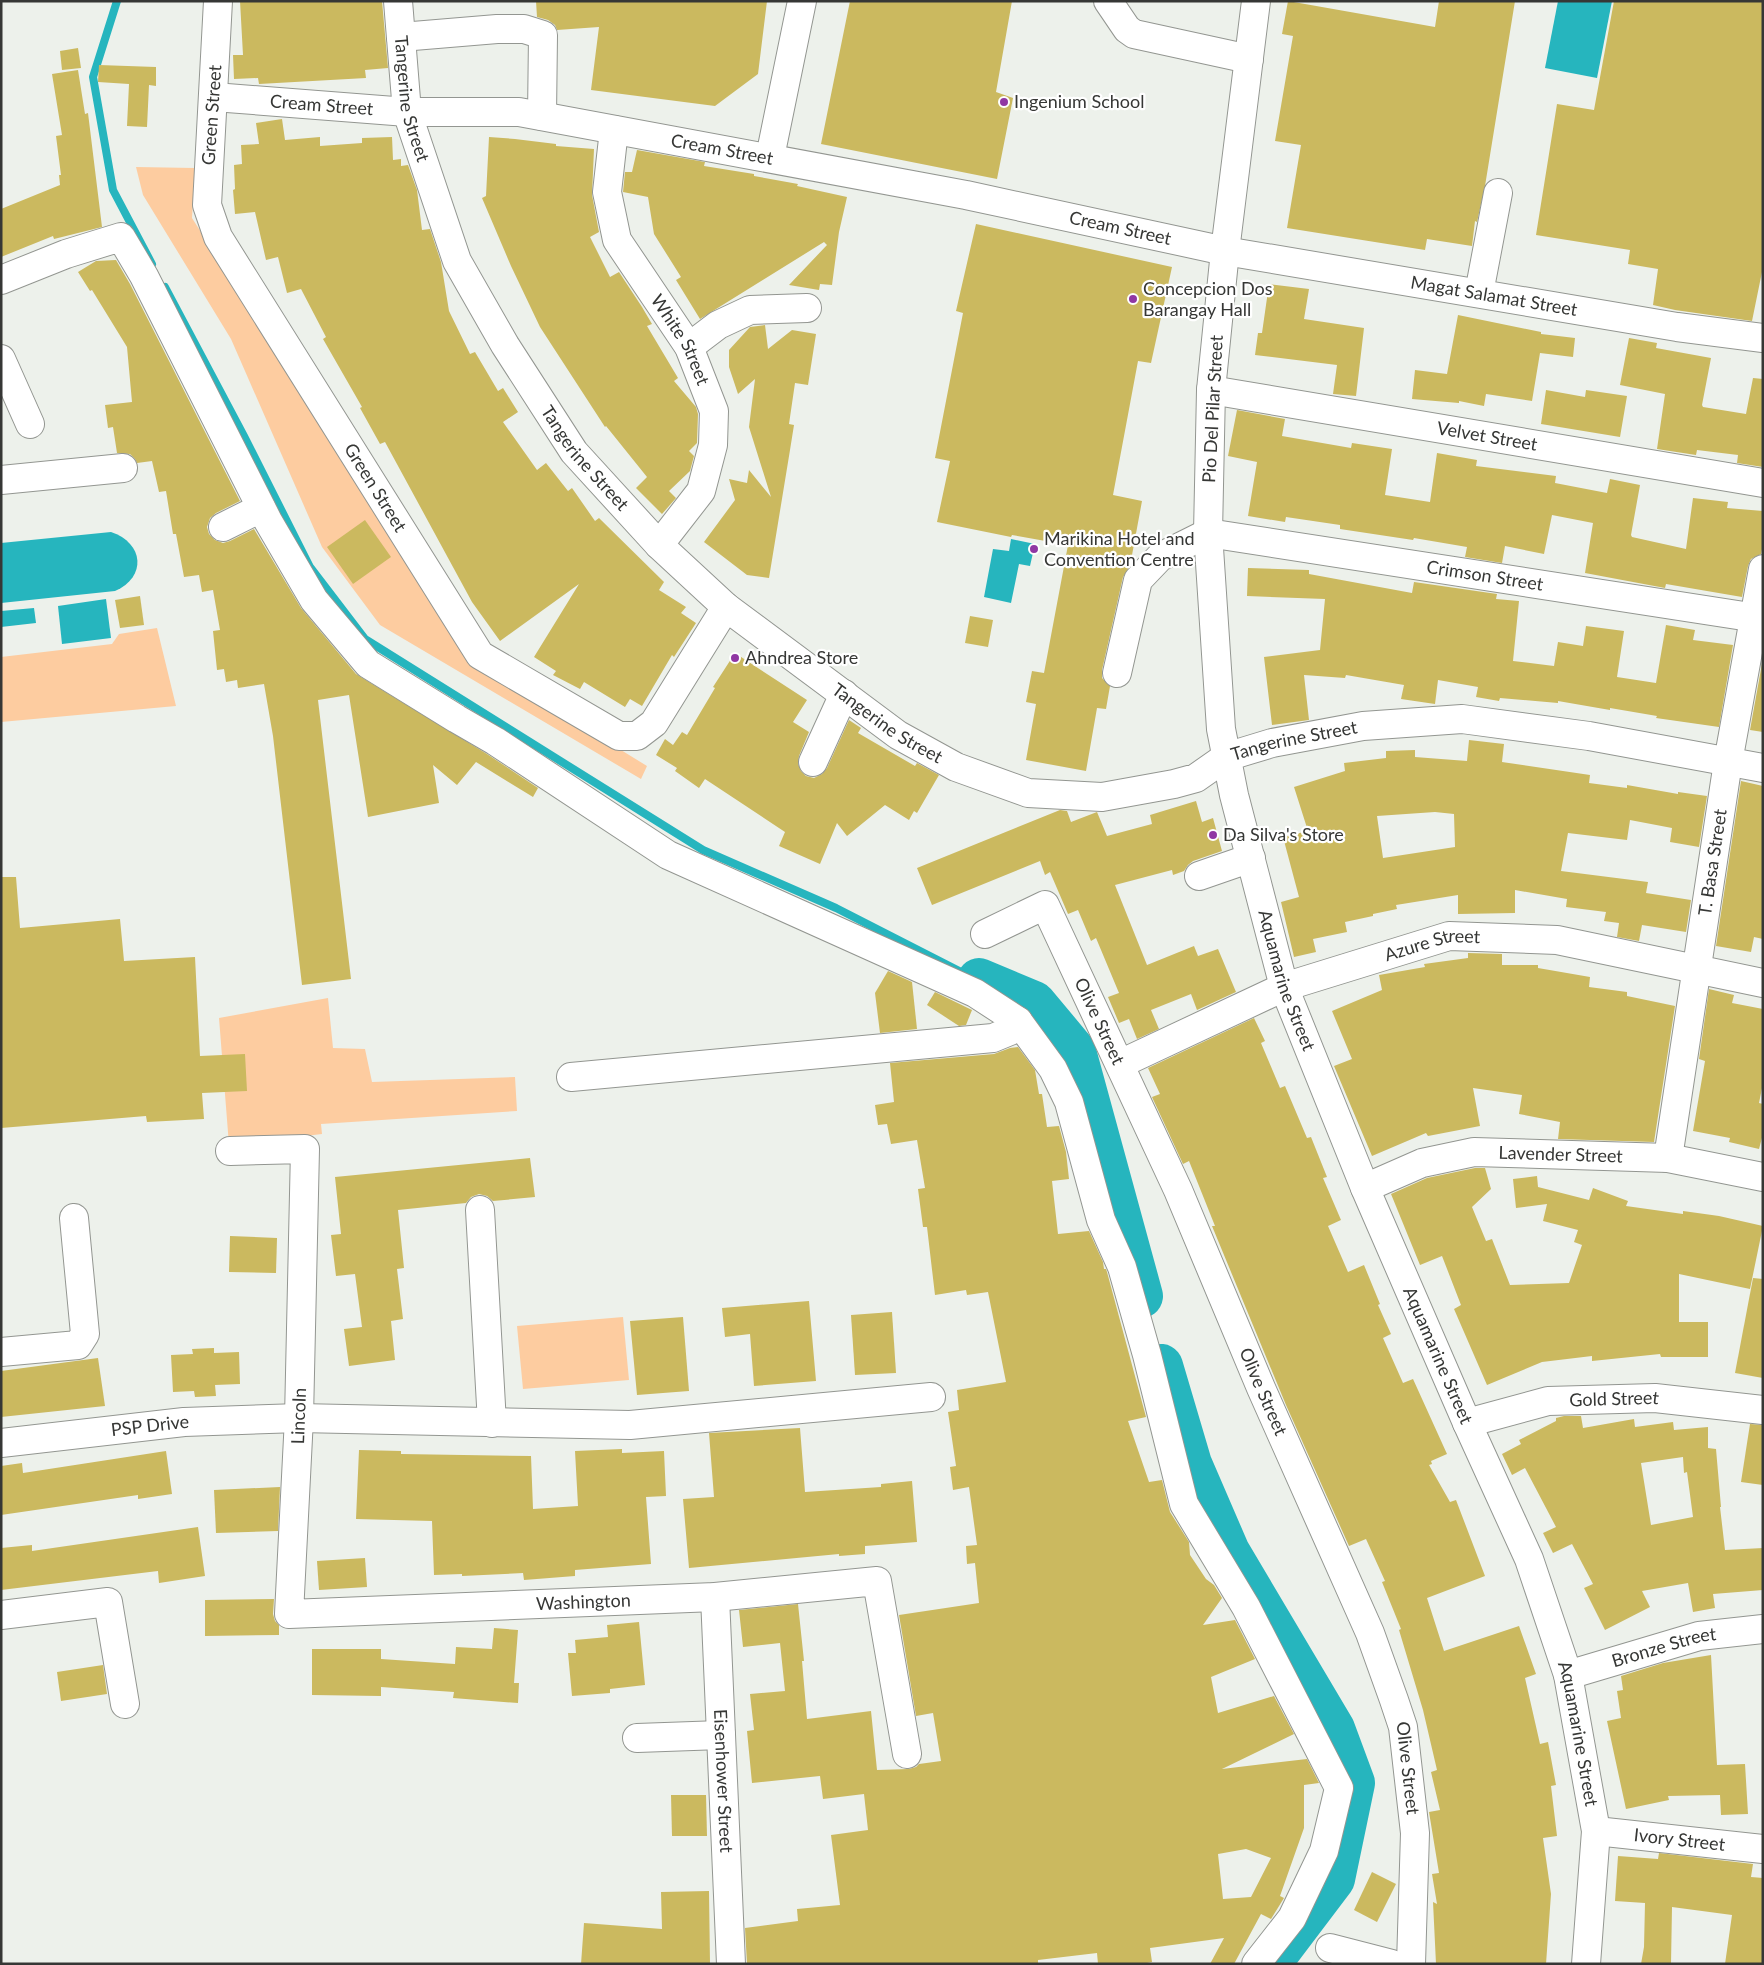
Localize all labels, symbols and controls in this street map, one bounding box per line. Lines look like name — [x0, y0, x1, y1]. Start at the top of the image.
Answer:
street label: Tangerine Street — [391, 35, 435, 165]
street label: Green Street — [197, 64, 226, 166]
street label: Cream Street — [269, 89, 375, 119]
place label: Ingenium School — [1014, 90, 1145, 112]
marker: Ingenium School — [998, 96, 1010, 108]
street label: Cream Street — [669, 128, 776, 169]
street label: Cream Street — [1068, 206, 1174, 249]
street label: Magat Salamat Street — [1409, 270, 1580, 320]
place label: Concepcion Dos Barangay Hall — [1143, 277, 1273, 320]
street label: White Street — [647, 290, 715, 388]
marker: Concepcion Dos Barangay Hall — [1127, 293, 1139, 305]
street label: Pio Del Pilar Street — [1197, 334, 1227, 484]
street label: Tangerine Street — [537, 401, 634, 515]
street label: Velvet Street — [1435, 416, 1540, 455]
street label: Green Street — [340, 439, 412, 536]
place label: Marikina Hotel and Convention Centre — [1044, 527, 1195, 570]
marker: Marikina Hotel and Convention Centre — [1028, 543, 1040, 555]
street label: Crimson Street — [1425, 555, 1545, 595]
place label: Ahndrea Store — [745, 646, 858, 668]
marker: Ahndrea Store — [729, 652, 741, 664]
street label: Tangerine Street — [828, 678, 947, 768]
street label: Tangerine Street — [1228, 715, 1359, 765]
street label: T. Basa Street — [1693, 807, 1731, 917]
place label: Da Silva's Store — [1223, 823, 1344, 845]
marker: Da Silva's Store — [1207, 829, 1219, 841]
street label: Aquamarine Street — [1254, 907, 1321, 1054]
street label: Azure Street — [1382, 924, 1481, 965]
street label: Olive Street — [1070, 974, 1130, 1068]
street label: Lavender Street — [1498, 1141, 1624, 1167]
street label: Aquamarine Street — [1399, 1283, 1478, 1428]
street label: Olive Street — [1235, 1344, 1293, 1439]
street label: Gold Street — [1569, 1386, 1661, 1410]
street label: Lincoln — [286, 1387, 310, 1445]
street label: PSP Drive — [110, 1410, 189, 1440]
street label: Washington — [536, 1588, 631, 1614]
street label: Bronze Street — [1609, 1622, 1718, 1671]
street label: Aquamarine Street — [1554, 1658, 1603, 1808]
street label: Eisenhower Street — [710, 1708, 738, 1854]
street label: Olive Street — [1392, 1720, 1425, 1816]
street label: Ivory Street — [1633, 1823, 1727, 1855]

